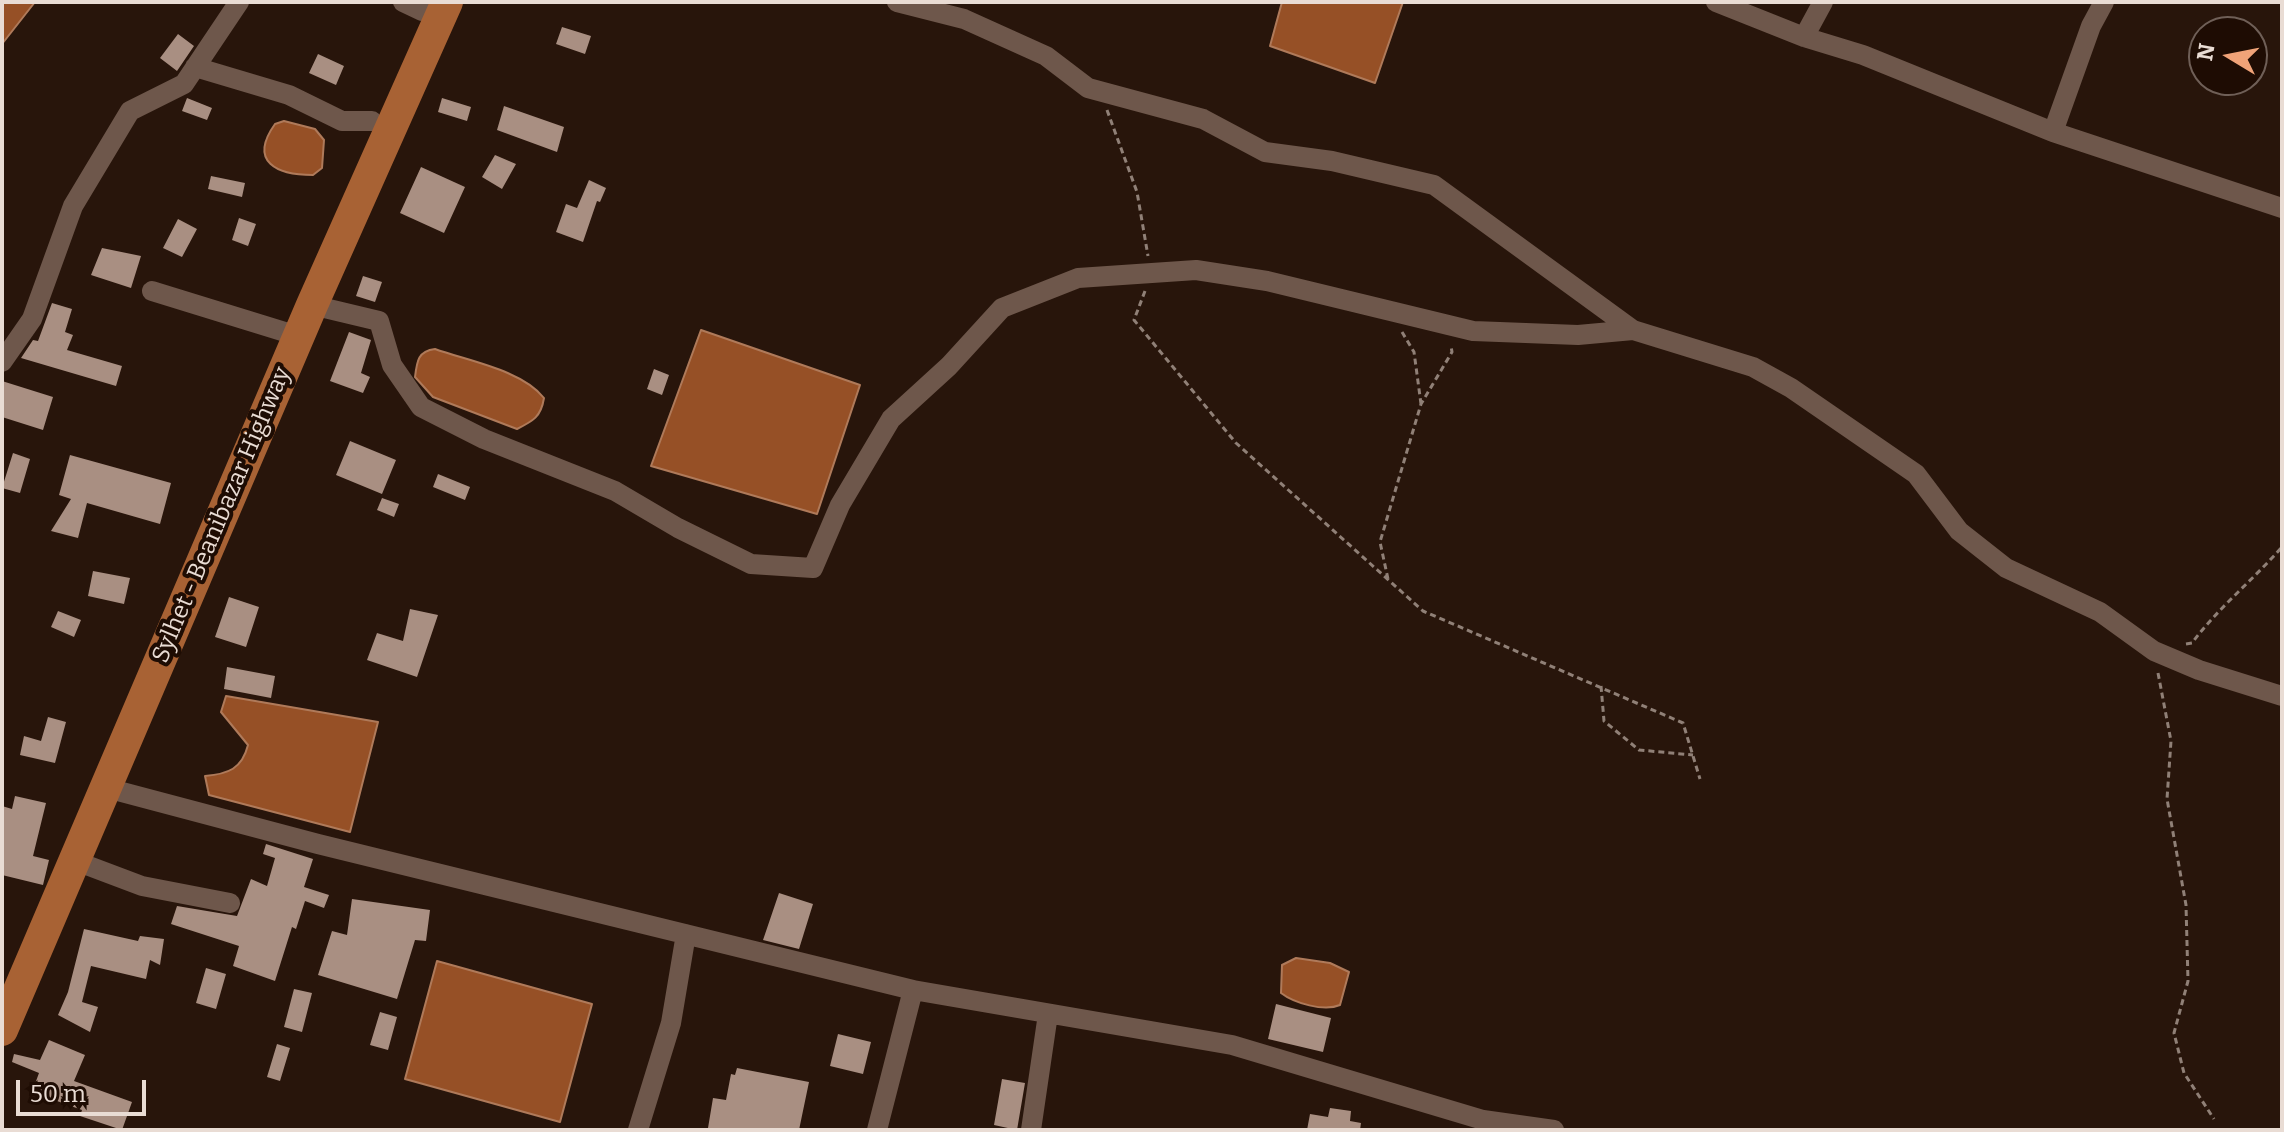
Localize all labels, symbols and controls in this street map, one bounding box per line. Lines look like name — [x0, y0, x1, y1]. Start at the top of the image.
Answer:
north arrow — [2188, 16, 2268, 96]
text: N — [2191, 41, 2221, 63]
street label: Sylhet - Beanibazar Highway — [146, 363, 298, 667]
scale bar — [20, 1064, 150, 1114]
text: 50 m — [30, 1080, 86, 1108]

